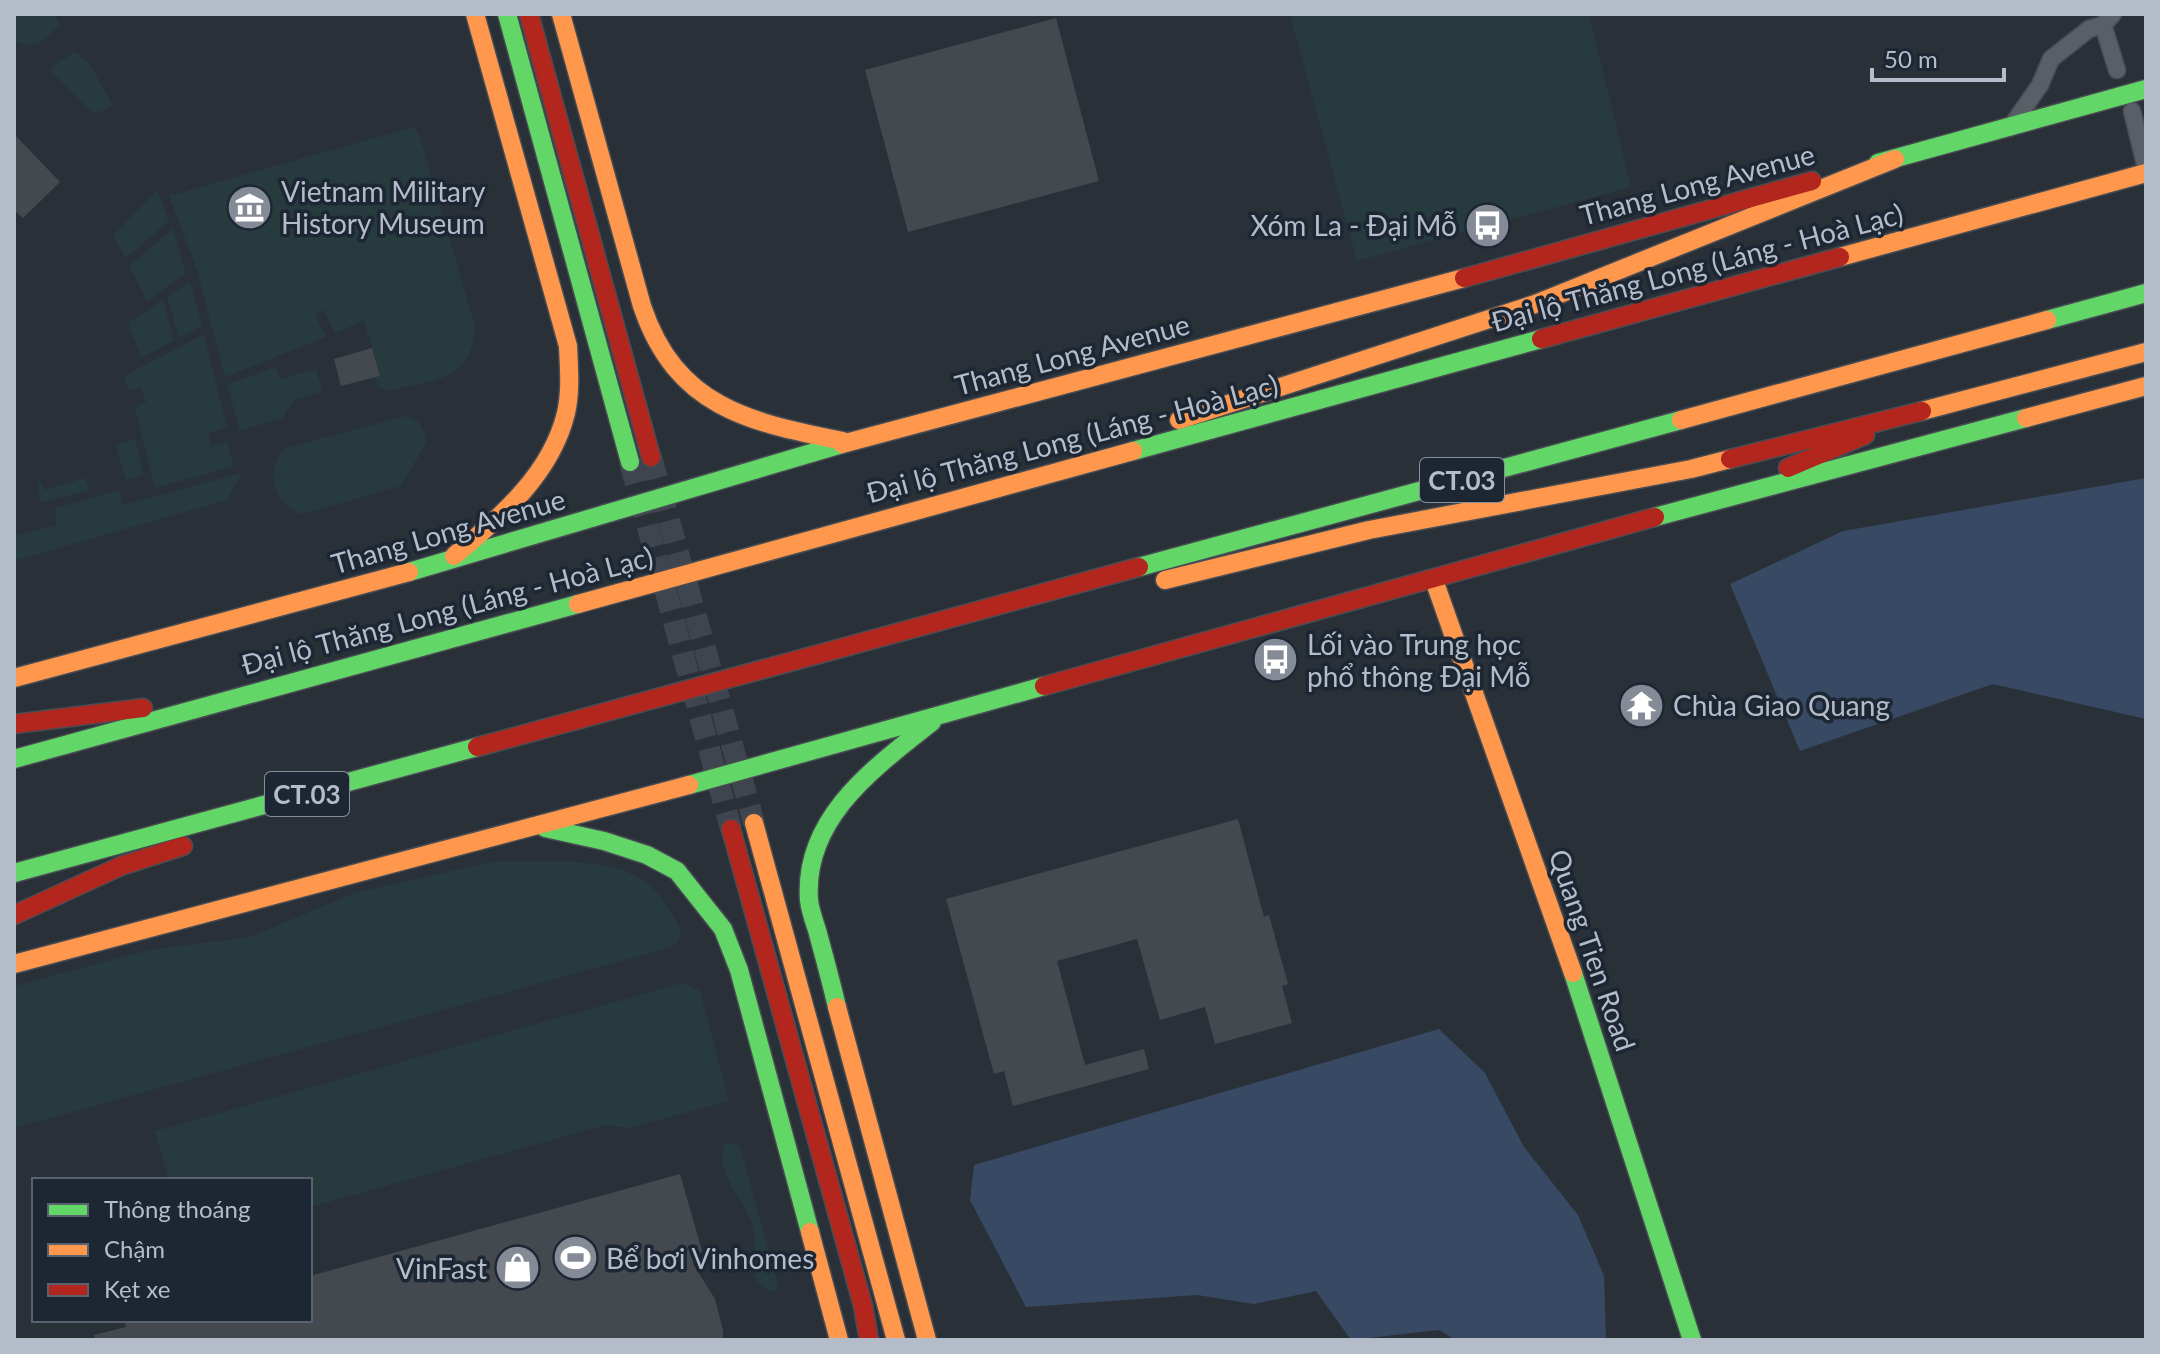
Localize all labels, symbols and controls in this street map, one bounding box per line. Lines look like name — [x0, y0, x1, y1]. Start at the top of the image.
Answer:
scale bar — [1872, 32, 2004, 82]
text: 50 m — [1884, 44, 1938, 73]
street label: Thang Long Avenue — [1576, 136, 1818, 232]
place label: Vietnam Military History Museum — [281, 174, 486, 240]
museum icon: Vietnam Military History Museum — [226, 183, 274, 231]
street label: Đại lộ Thăng Long (Láng - Hoà Lạc) — [1487, 196, 1907, 338]
bus stop icon: Xóm La - Đại Mỗ — [1464, 201, 1512, 249]
place label: Xóm La - Đại Mỗ — [1250, 208, 1457, 242]
street label: Thang Long Avenue — [951, 306, 1193, 402]
street label: Đại lộ Thăng Long (Láng - Hoà Lạc) — [862, 367, 1282, 509]
road number: CT.03 — [1420, 458, 1504, 502]
street label: Thang Long Avenue — [327, 481, 569, 581]
street label: Đại lộ Thăng Long (Láng - Hoà Lạc) — [237, 539, 657, 681]
place label: Lối vào Trung học phổ thông Đại Mỗ — [1307, 627, 1531, 693]
bus stop icon: Lối vào Trung học phổ thông Đại Mỗ — [1252, 636, 1300, 684]
temple icon: Chùa Giao Quang — [1618, 681, 1666, 729]
place label: Chùa Giao Quang — [1673, 688, 1890, 722]
road number: CT.03 — [265, 772, 349, 816]
street label: Quang Tien Road — [1543, 845, 1643, 1055]
legend — [32, 1178, 312, 1322]
text: Thông thoáng — [104, 1194, 250, 1223]
text: Chậm — [104, 1234, 165, 1263]
sports icon: Bể bơi Vinhomes — [551, 1234, 599, 1282]
place label: Bể bơi Vinhomes — [606, 1241, 814, 1275]
shop icon: VinFast — [494, 1244, 542, 1292]
place label: VinFast — [396, 1251, 487, 1285]
text: Kẹt xe — [104, 1274, 170, 1303]

